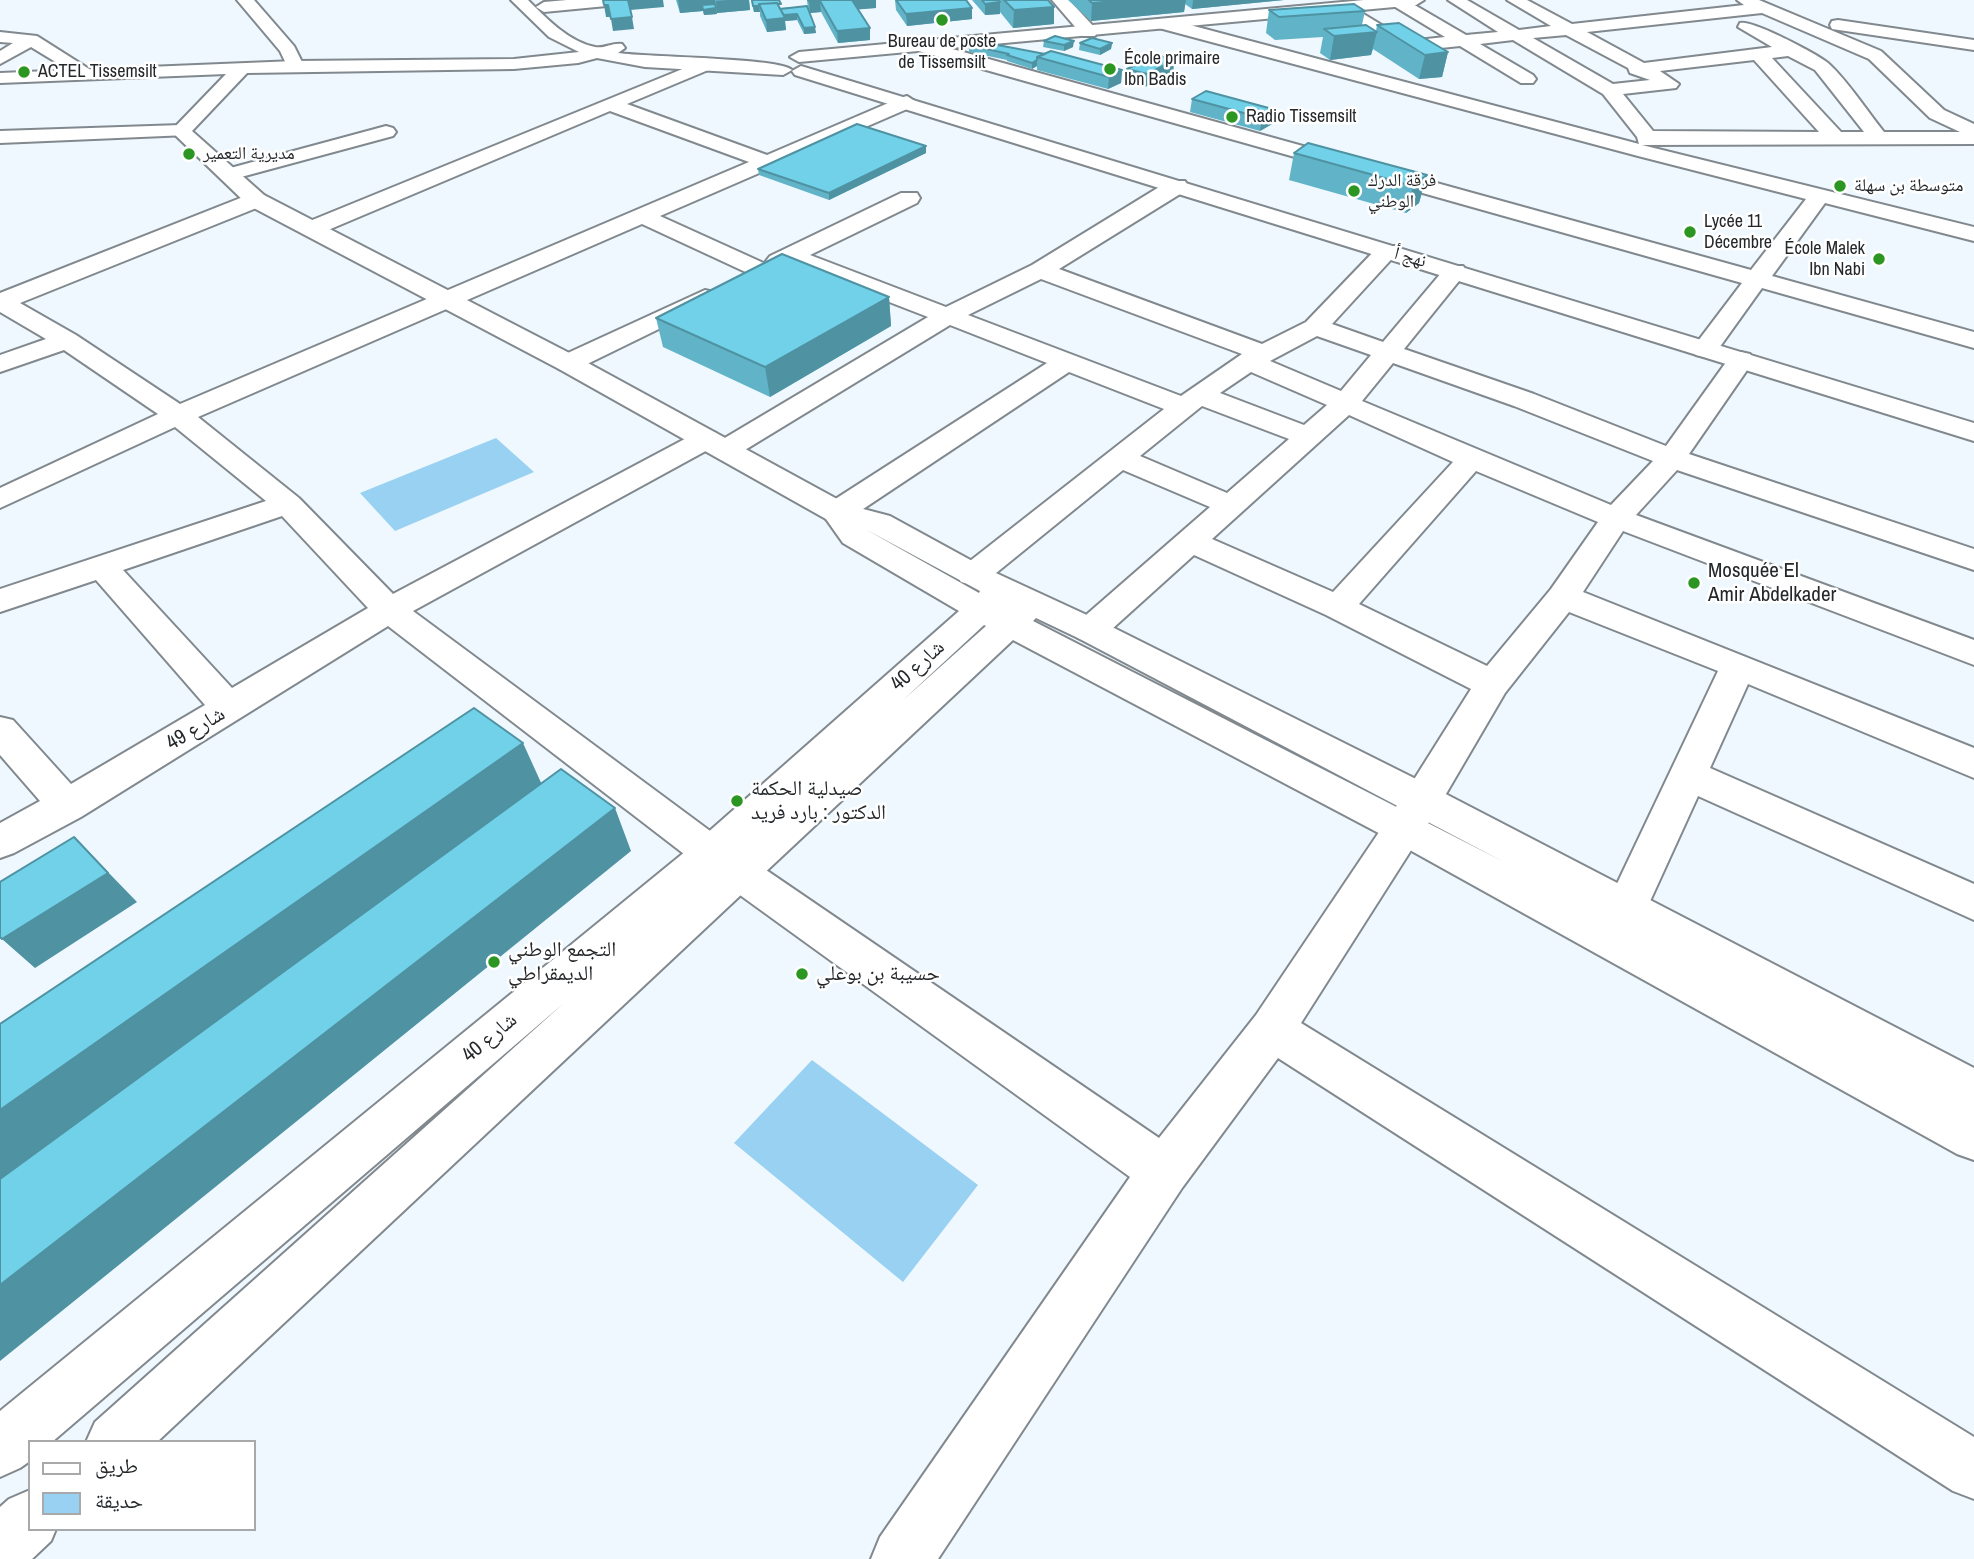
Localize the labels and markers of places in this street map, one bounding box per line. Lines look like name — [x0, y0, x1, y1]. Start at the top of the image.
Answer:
marker: Bureau de poste de Tissemsilt — [934, 12, 950, 28]
place label: Bureau de poste de Tissemsilt — [888, 31, 996, 74]
place label: École primaire Ibn Badis — [1124, 48, 1220, 90]
place label: ACTEL Tissemsilt — [38, 61, 157, 83]
marker: École primaire Ibn Badis — [1102, 61, 1118, 77]
marker: ACTEL Tissemsilt — [16, 64, 32, 80]
place label: Radio Tissemsilt — [1246, 106, 1356, 128]
marker: Radio Tissemsilt — [1224, 109, 1240, 125]
place label: مديرية التعمير — [203, 143, 295, 165]
marker: مديرية التعمير — [181, 146, 197, 162]
place label: فرقة الدرك الوطني — [1368, 170, 1436, 212]
place label: متوسطة بن سهلة — [1854, 175, 1963, 197]
marker: متوسطة بن سهلة — [1832, 178, 1848, 194]
marker: فرقة الدرك الوطني — [1346, 183, 1362, 199]
place label: Lycée 11 Décembre — [1704, 211, 1772, 254]
marker: Lycée 11 Décembre — [1682, 224, 1698, 240]
place label: École Malek Ibn Nabi — [1785, 238, 1865, 280]
marker: École Malek Ibn Nabi — [1871, 251, 1887, 267]
place label: Mosquée El Amir Abdelkader — [1708, 558, 1836, 608]
marker: Mosquée El Amir Abdelkader — [1686, 575, 1702, 591]
place label: صيدلية الحكمة الدكتور : بارد فريد — [751, 776, 886, 826]
marker: صيدلية الحكمة الدكتور : بارد فريد — [729, 793, 745, 809]
place label: التجمع الوطني الديمقراطي — [508, 937, 616, 987]
marker: التجمع الوطني الديمقراطي — [486, 954, 502, 970]
place label: حسيبة بن بوعلي — [816, 961, 940, 987]
marker: حسيبة بن بوعلي — [794, 966, 810, 982]

